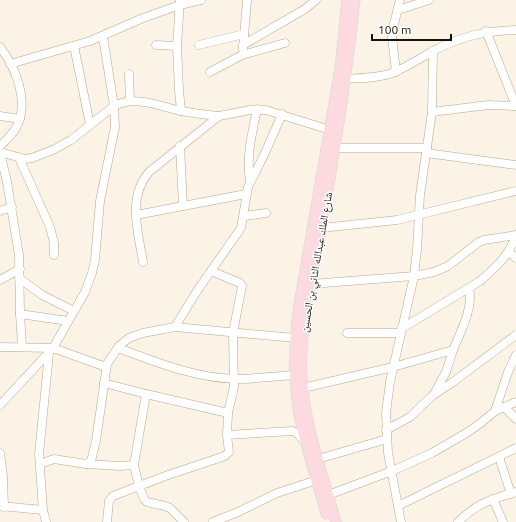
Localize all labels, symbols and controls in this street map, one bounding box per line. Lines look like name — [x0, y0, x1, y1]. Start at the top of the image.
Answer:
scale bar — [372, 16, 451, 42]
text: 100 m — [378, 23, 411, 36]
street label: شارع الملك عبدالله الثاني بن الحسين — [298, 191, 337, 333]

